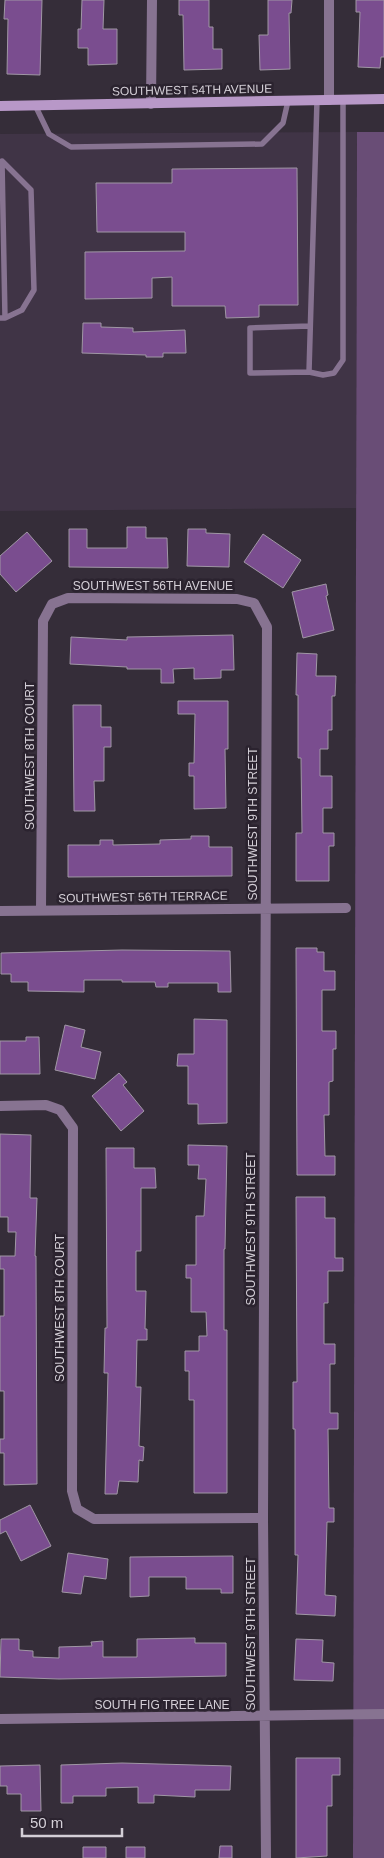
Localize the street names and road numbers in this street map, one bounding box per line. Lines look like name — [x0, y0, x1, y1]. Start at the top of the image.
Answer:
street label: SOUTHWEST 54TH AVENUE — [112, 82, 272, 98]
street label: SOUTHWEST 56TH AVENUE — [73, 579, 233, 593]
street label: SOUTHWEST 8TH COURT — [23, 681, 37, 830]
street label: SOUTHWEST 9TH STREET — [246, 747, 260, 901]
street label: SOUTHWEST 56TH TERRACE — [58, 889, 228, 905]
street label: SOUTHWEST 9TH STREET — [244, 1152, 258, 1306]
street label: SOUTHWEST 8TH COURT — [53, 1233, 67, 1382]
street label: SOUTHWEST 9TH STREET — [244, 1557, 258, 1711]
street label: SOUTH FIG TREE LANE — [94, 1698, 230, 1712]

